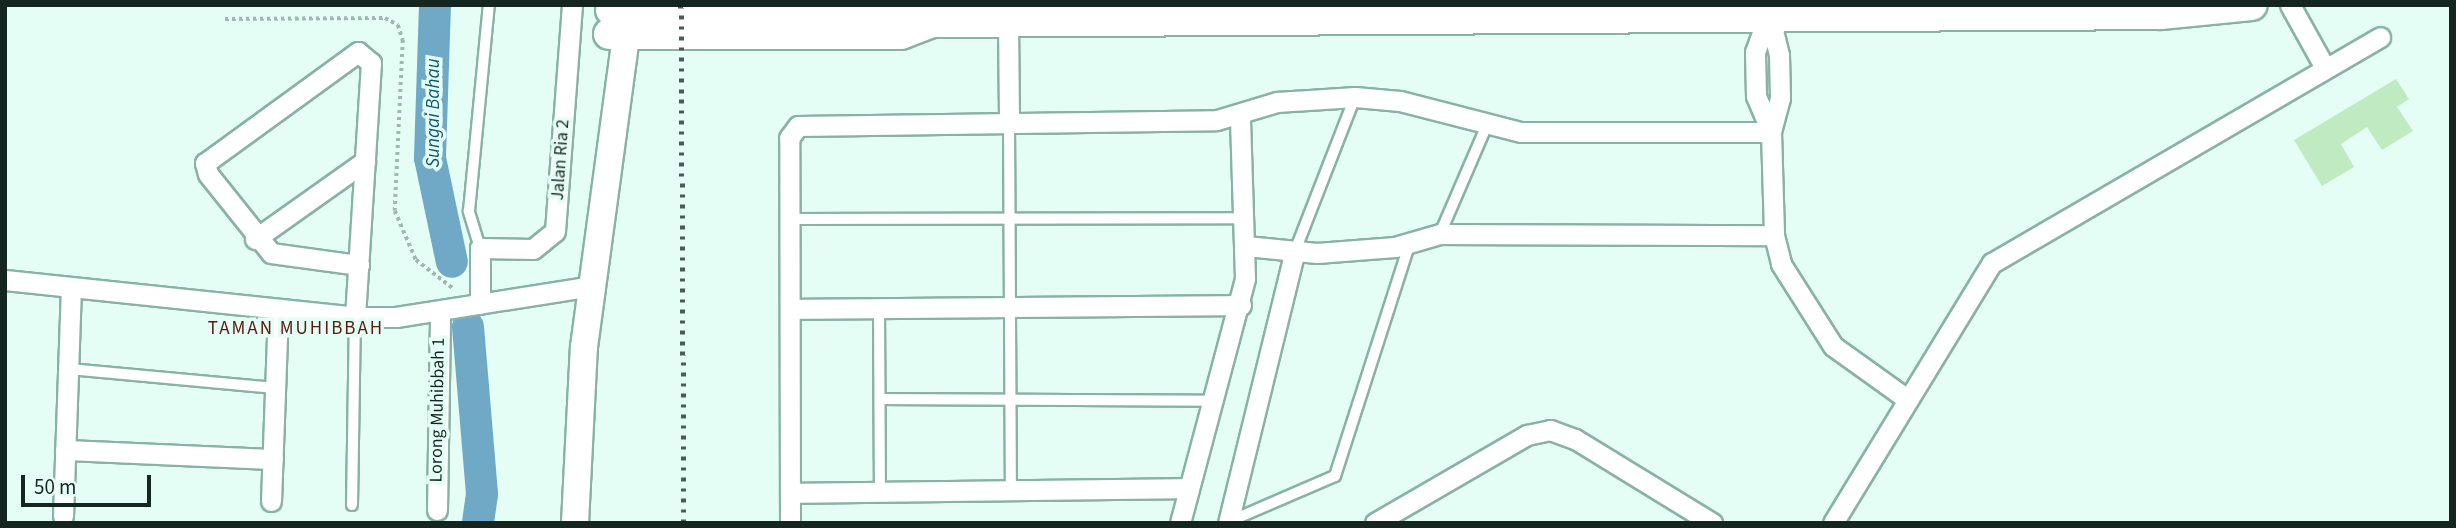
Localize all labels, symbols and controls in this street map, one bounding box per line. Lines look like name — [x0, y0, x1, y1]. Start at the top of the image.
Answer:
water label: Sungai Bahau — [423, 58, 445, 168]
street label: Jalan Ria 2 — [547, 119, 575, 201]
district label: TAMAN MUHIBBAH — [210, 318, 382, 340]
street label: Lorong Muhibbah 1 — [426, 337, 450, 483]
scale bar — [24, 462, 154, 506]
text: 50 m — [34, 472, 76, 502]

